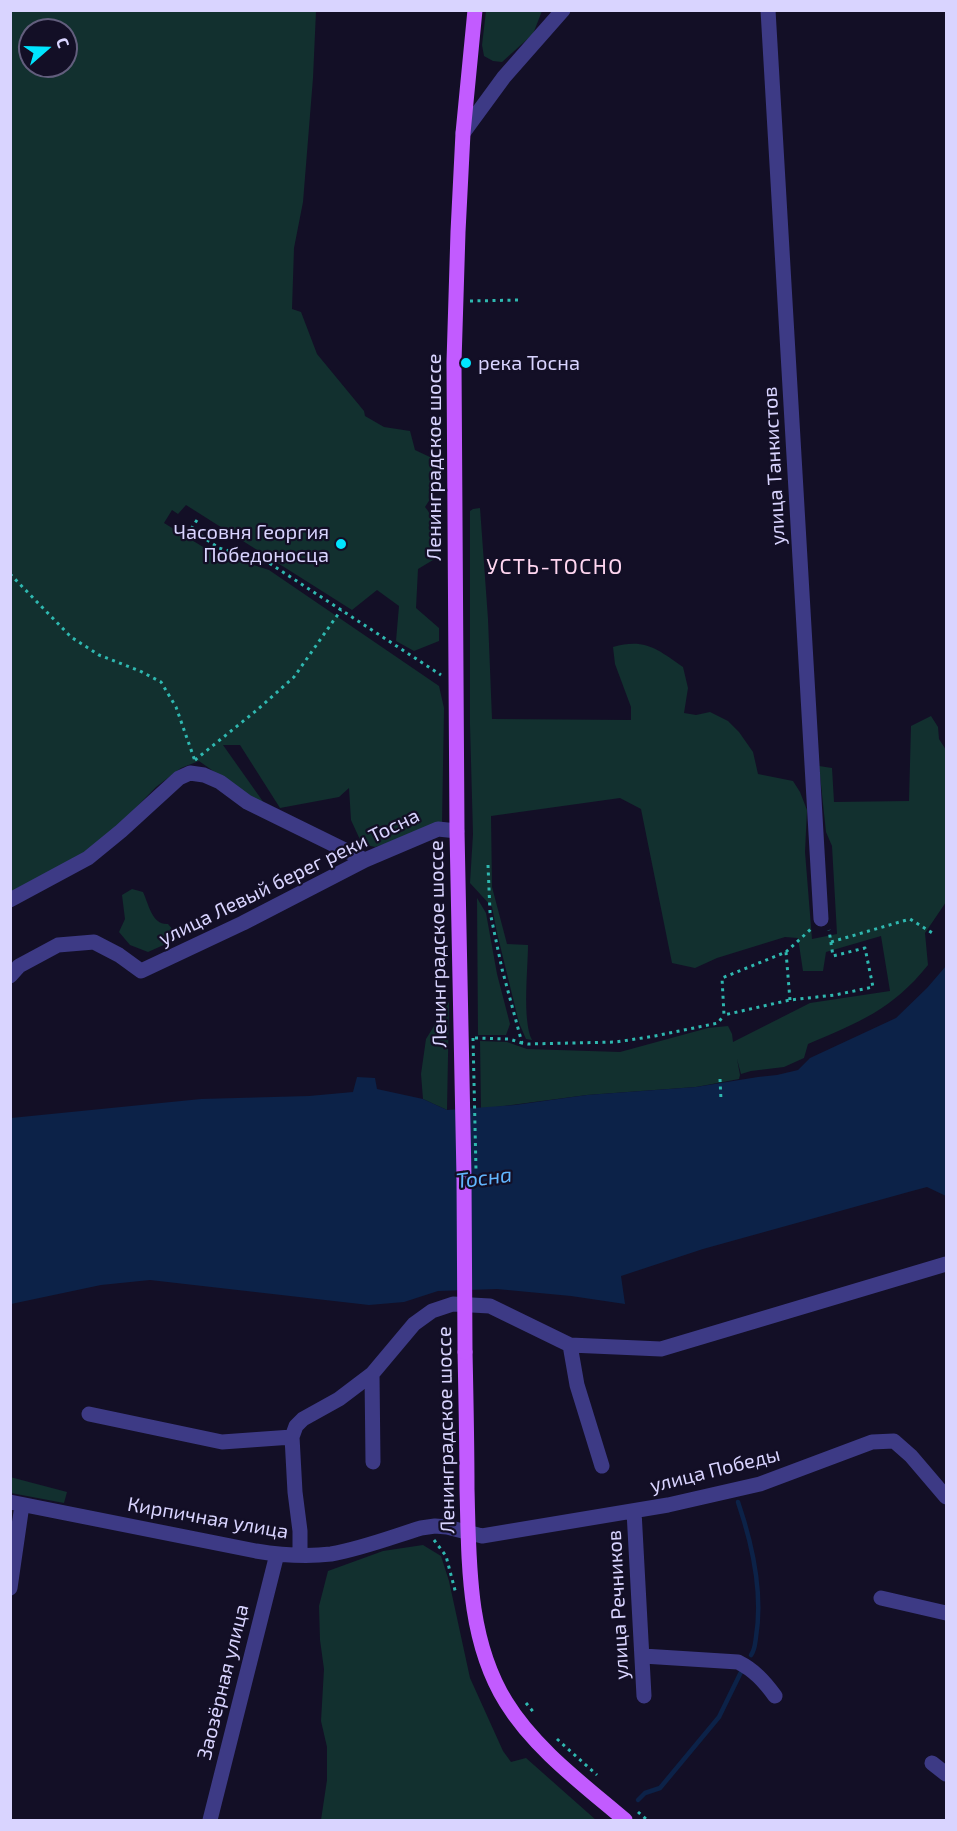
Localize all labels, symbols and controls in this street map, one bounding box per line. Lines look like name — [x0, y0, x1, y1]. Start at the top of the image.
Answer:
north arrow — [18, 18, 78, 78]
text: С — [53, 35, 74, 50]
place label: река Тосна — [478, 351, 580, 375]
street label: Ленинградское шоссе — [422, 353, 446, 561]
marker: река Тосна — [459, 356, 473, 370]
street label: улица Танкистов — [758, 386, 790, 546]
place label: Часовня Георгия Победоносца — [173, 520, 329, 567]
marker: Часовня Георгия Победоносца — [334, 537, 348, 551]
district label: УСТЬ-ТОСНО — [486, 554, 624, 580]
street label: улица Левый берег реки Тосна — [155, 803, 423, 951]
street label: Ленинградское шоссе — [424, 840, 452, 1048]
water label: Тосна — [455, 1162, 513, 1194]
street label: Ленинградское шоссе — [432, 1326, 460, 1534]
street label: улица Победы — [647, 1442, 783, 1498]
street label: Кирпичная улица — [126, 1492, 290, 1544]
street label: улица Речников — [602, 1529, 634, 1681]
street label: Заозёрная улица — [192, 1602, 254, 1762]

